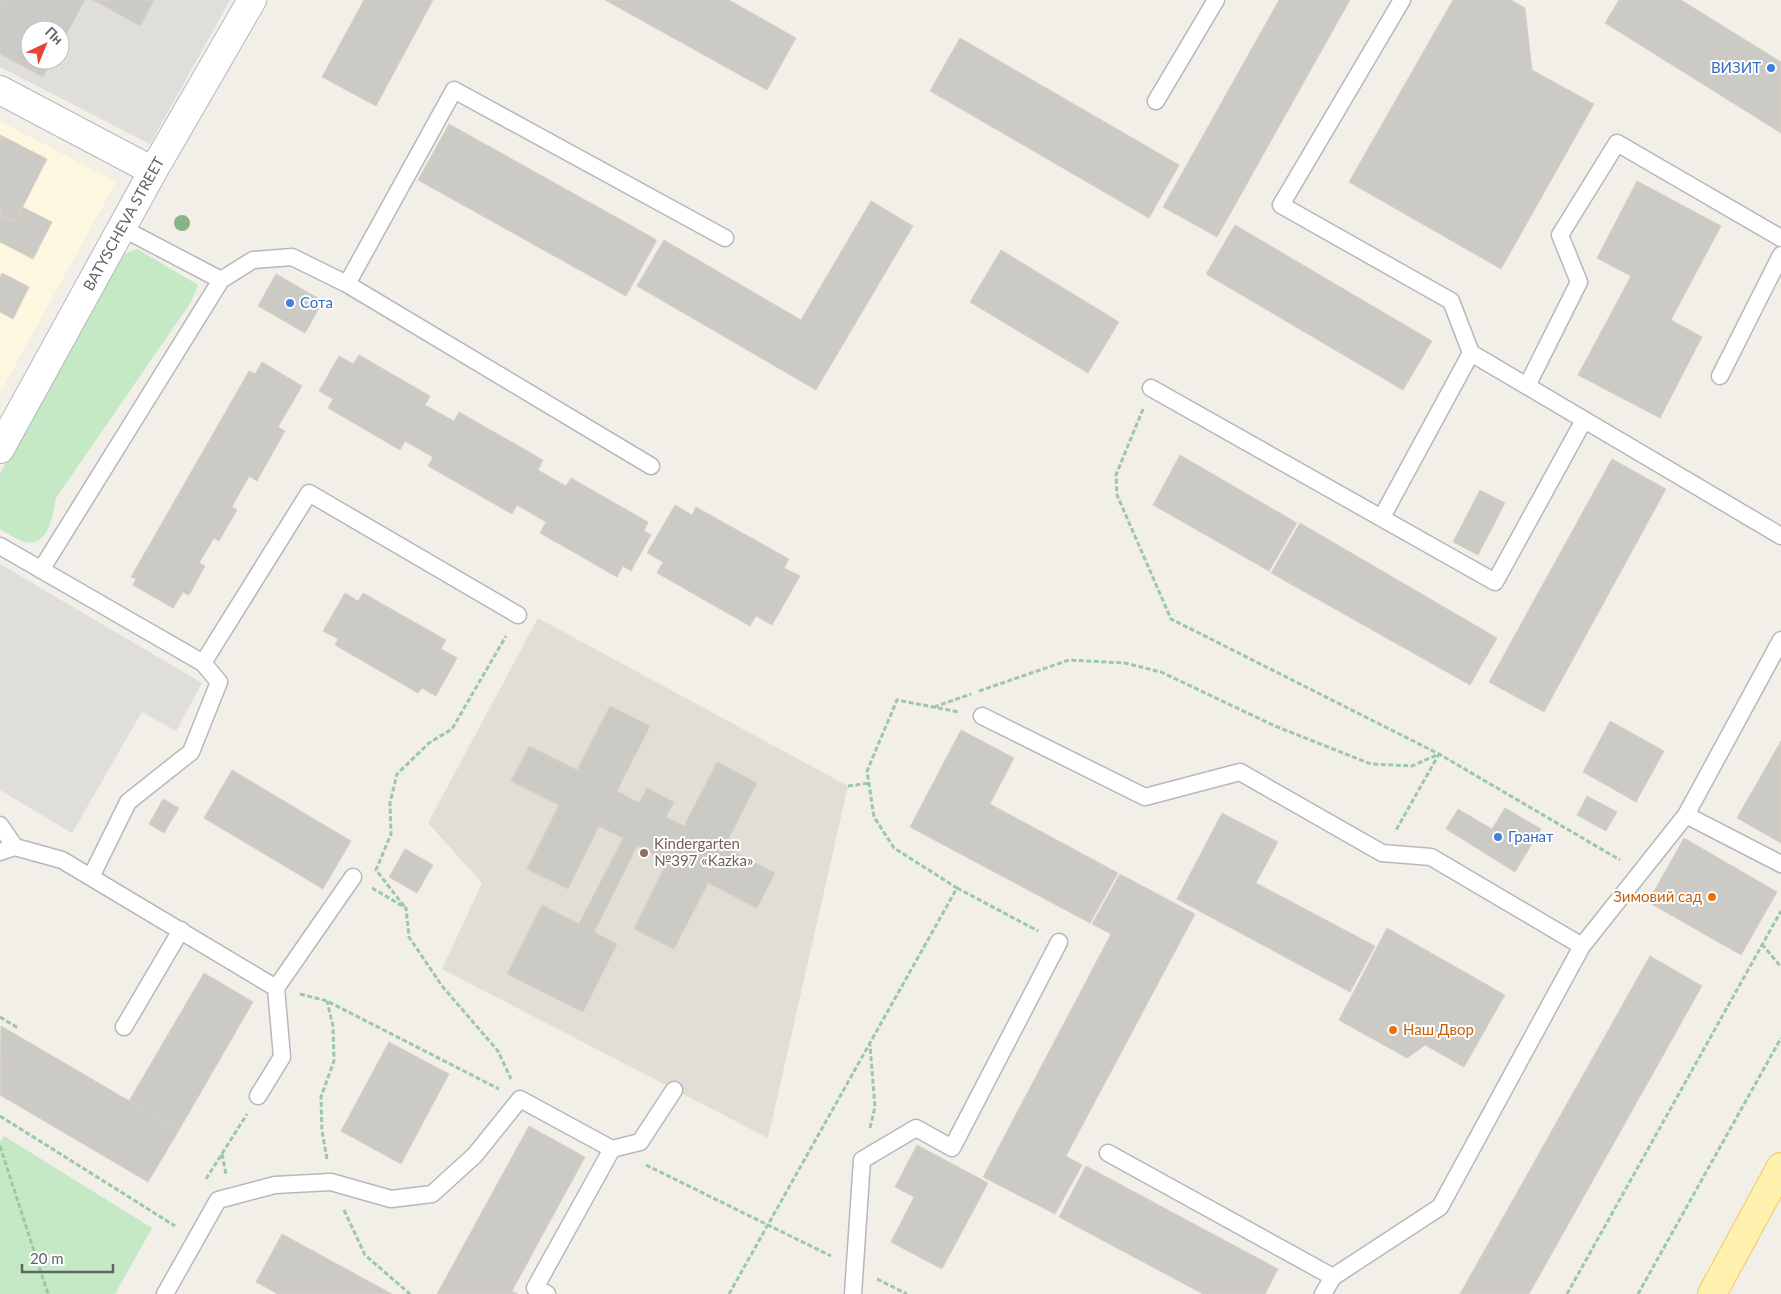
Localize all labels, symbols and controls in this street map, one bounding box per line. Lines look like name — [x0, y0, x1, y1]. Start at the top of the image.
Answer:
north arrow — [20, 20, 70, 70]
text: Пн — [42, 23, 67, 48]
place label: ВИЗИТ — [1711, 58, 1761, 76]
marker: ВИЗИТ — [1765, 62, 1777, 74]
street label: BATYSCHEVA STREET — [79, 153, 167, 294]
place label: Сота — [300, 293, 333, 311]
marker: Сота — [284, 297, 296, 309]
place label: Гранат — [1508, 827, 1554, 845]
marker: Гранат — [1492, 831, 1504, 843]
place label: Kindergarten №397 «Kazka» — [654, 834, 753, 869]
marker: Kindergarten №397 «Kazka» — [638, 847, 650, 859]
place label: Зимовий сад — [1613, 887, 1702, 905]
marker: Зимовий сад — [1706, 891, 1718, 903]
place label: Наш Двор — [1403, 1020, 1474, 1038]
marker: Наш Двор — [1387, 1024, 1399, 1036]
scale bar — [22, 1242, 114, 1274]
text: 20 m — [30, 1249, 64, 1267]

